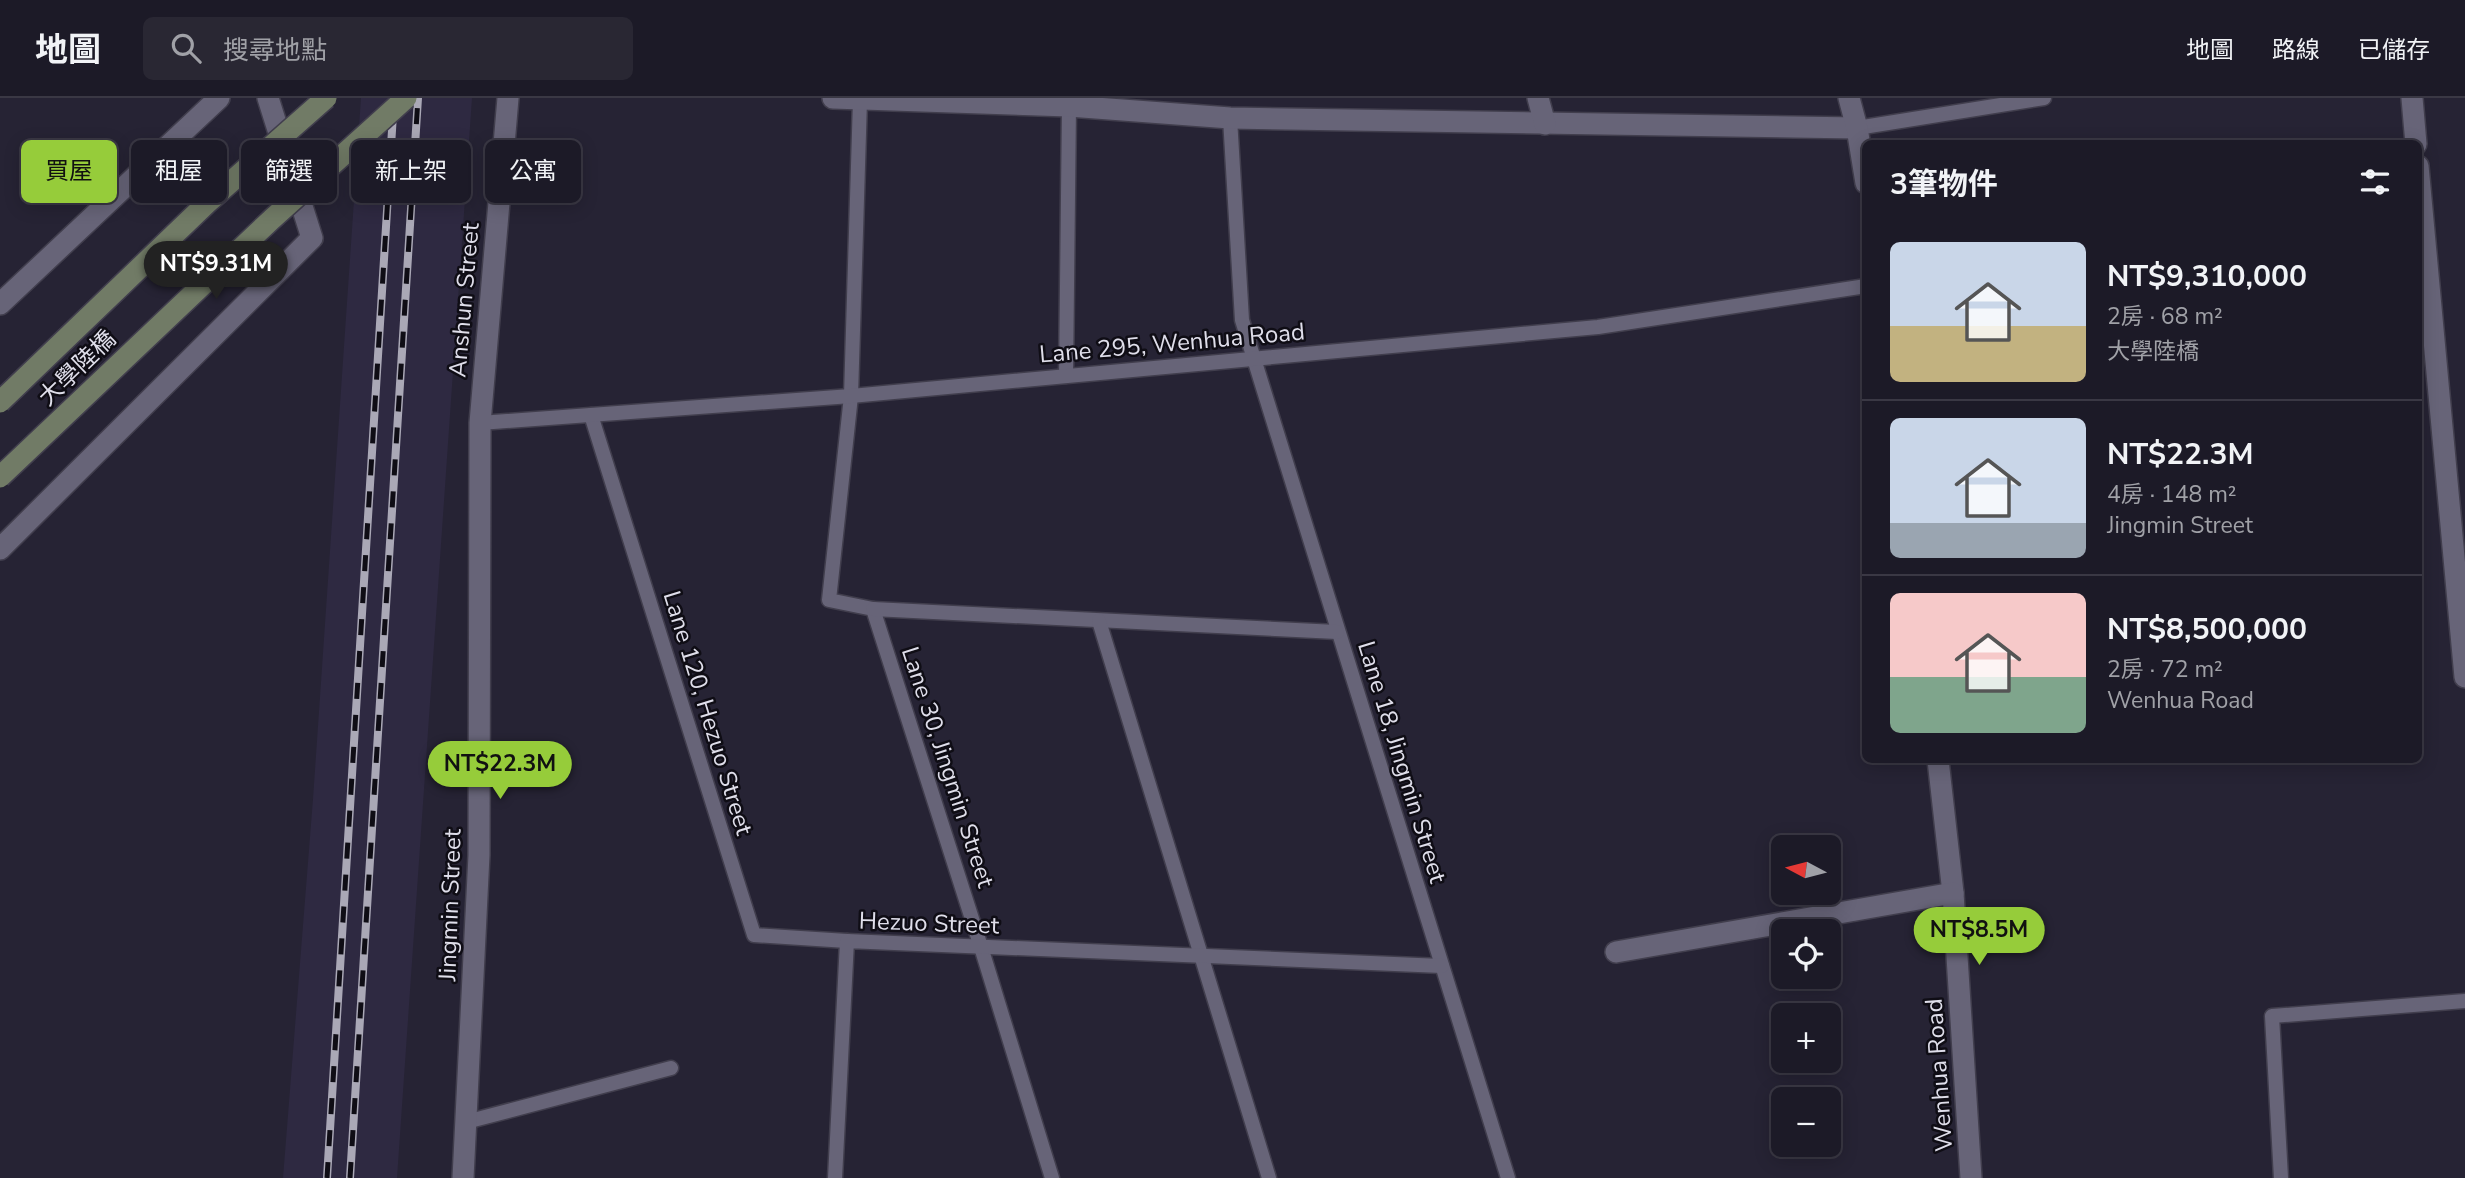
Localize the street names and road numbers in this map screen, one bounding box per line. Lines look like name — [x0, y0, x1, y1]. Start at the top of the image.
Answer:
street label: Anshun Street — [441, 221, 487, 379]
street label: Lane 295, Wenhua Road — [1038, 315, 1306, 371]
street label: 大學陸橋 — [31, 323, 123, 413]
street label: Lane 120, Hezuo Street — [656, 587, 761, 840]
street label: Lane 18, Jingmin Street — [1350, 637, 1454, 887]
street label: Lane 30, Jingmin Street — [894, 643, 1002, 892]
street label: Jingmin Street — [431, 828, 469, 983]
street label: Hezuo Street — [858, 905, 1000, 941]
street label: Wenhua Road — [1918, 997, 1960, 1153]

